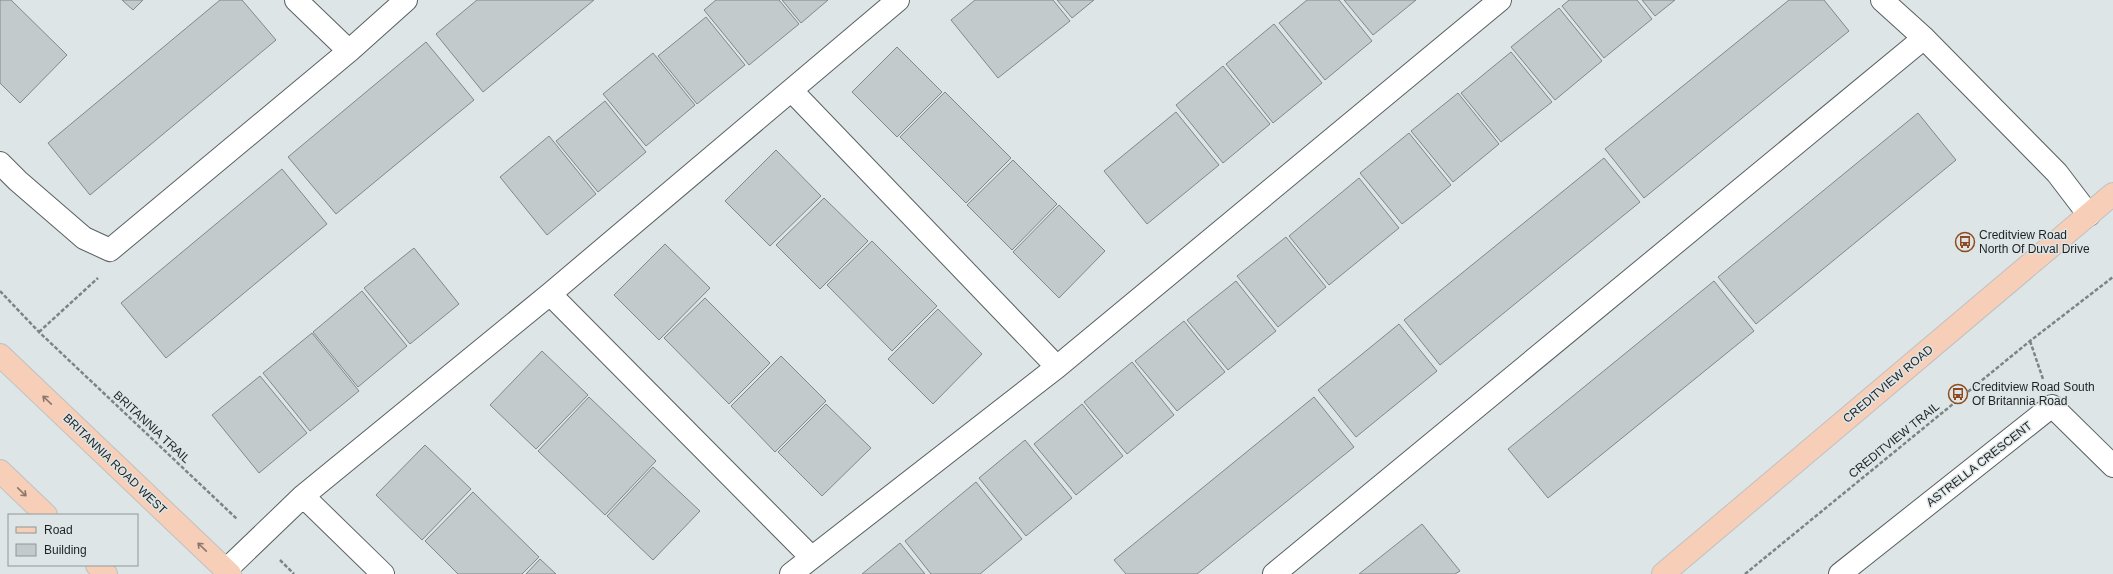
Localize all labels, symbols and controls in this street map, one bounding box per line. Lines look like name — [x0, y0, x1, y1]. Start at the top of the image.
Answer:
place label: Creditview Road North Of Duval Drive — [1979, 228, 2090, 256]
bus stop icon: Creditview Road North Of Duval Drive — [1954, 231, 1976, 253]
street label: CREDITVIEW ROAD — [1840, 342, 1936, 426]
place label: Creditview Road South Of Britannia Road — [1972, 380, 2095, 408]
bus stop icon: Creditview Road South Of Britannia Road — [1947, 383, 1969, 405]
street label: BRITANNIA TRAIL — [111, 388, 193, 466]
one-way arrow — [42, 395, 52, 404]
street label: CREDITVIEW TRAIL — [1846, 399, 1942, 481]
street label: BRITANNIA ROAD WEST — [60, 411, 170, 518]
street label: ASTRELLA CRESCENT — [1923, 418, 2035, 510]
one-way arrow — [17, 487, 27, 497]
legend — [8, 514, 138, 566]
text: Road — [44, 523, 73, 537]
one-way arrow — [197, 542, 207, 552]
text: Building — [44, 543, 87, 557]

